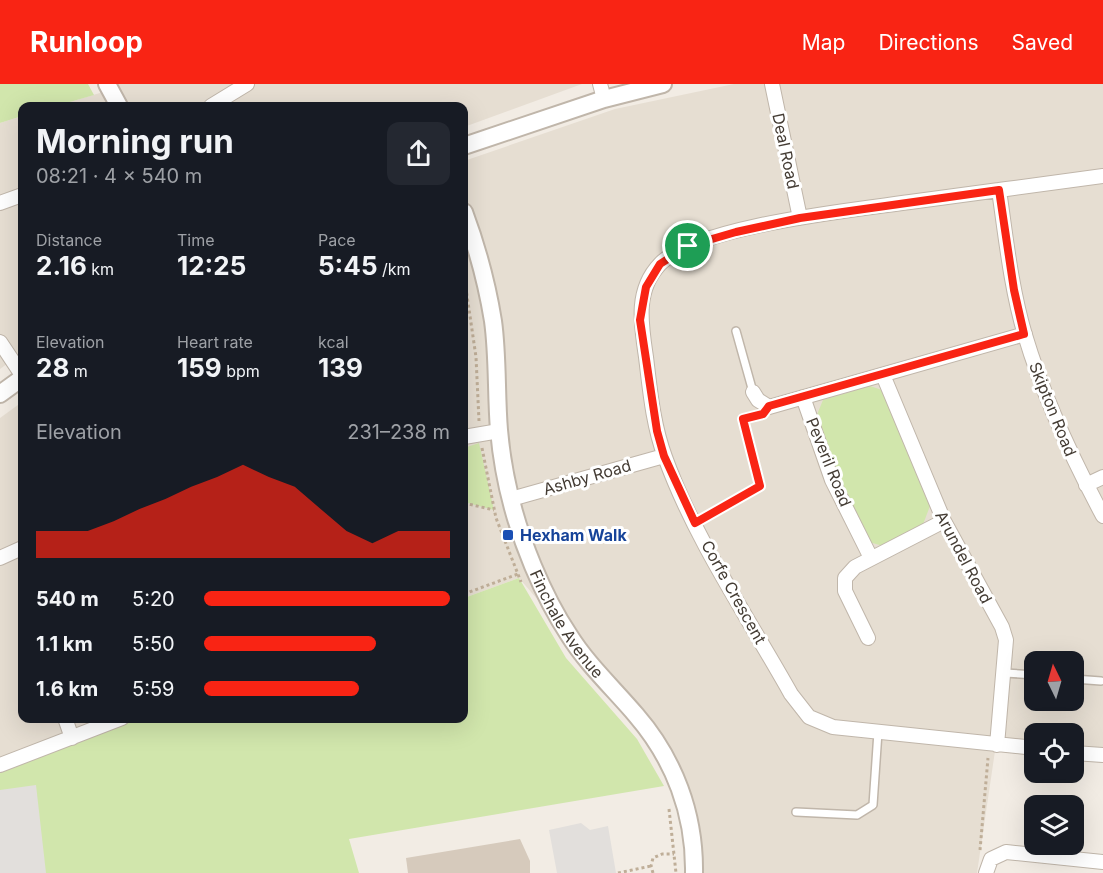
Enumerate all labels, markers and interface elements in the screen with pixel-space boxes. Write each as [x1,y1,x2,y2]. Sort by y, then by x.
text: Runloop [30,25,143,59]
text: Map [802,30,845,55]
text: Directions [878,30,979,55]
text: Saved [1012,30,1073,55]
street label: Deal Road [768,111,804,191]
text: Morning run [36,121,234,161]
button: share [387,122,450,185]
text: 08:21 · 4 × 540 m [36,164,202,188]
pin [662,220,713,271]
icon: arrive [671,229,704,262]
text: Distance [36,230,102,250]
text: Time [177,230,215,250]
text: Pace [318,230,356,250]
text: 2.16 [36,250,87,281]
text: 12:25 [177,250,246,281]
text: 5:45 [318,250,378,281]
text: km [87,259,114,279]
text: /km [378,259,411,279]
text: Elevation [36,332,105,352]
text: Heart rate [177,332,253,352]
text: kcal [318,332,349,352]
text: 28 [36,352,69,383]
text: 159 [177,352,222,383]
text: 139 [318,352,363,383]
street label: Skipton Road [1025,359,1081,459]
text: m [69,361,88,381]
text: bpm [222,361,260,381]
street label: Peveril Road [802,415,856,509]
text: Elevation [36,420,122,444]
text: 231–238 m [347,420,450,444]
street label: Ashby Road [541,455,633,499]
street label: Arundel Road [931,507,997,607]
place label: Hexham Walk [520,525,627,545]
marker: Hexham Walk [501,528,515,542]
street label: Corfe Crescent [697,537,771,647]
street label: Finchale Avenue [526,567,608,682]
text: 540 m [36,587,99,611]
text: 5:20 [132,587,175,611]
text: 1.1 km [36,632,93,656]
text: 5:50 [132,632,175,656]
north arrow [1024,651,1084,711]
map controls [1024,651,1084,855]
text: 1.6 km [36,677,98,701]
text: 5:59 [132,677,174,701]
button: locate [1024,723,1084,783]
button: layers [1024,795,1084,855]

